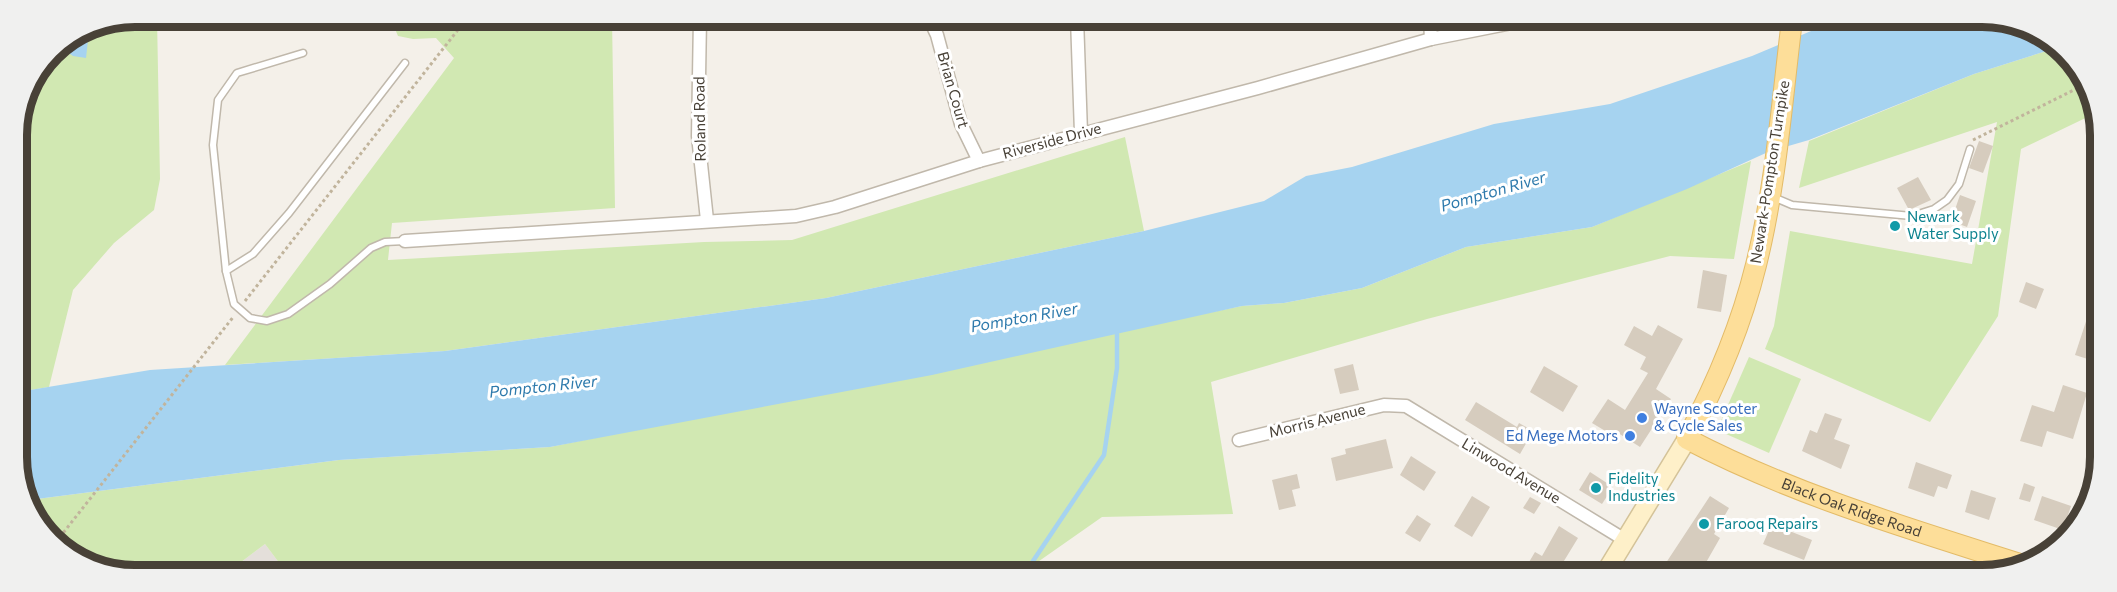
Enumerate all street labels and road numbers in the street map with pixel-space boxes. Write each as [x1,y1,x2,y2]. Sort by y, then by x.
street label: Brian Court [934,49,973,130]
street label: Roland Road [689,76,709,162]
street label: Newark-Pompton Turnpike [1746,79,1792,265]
street label: Riverside Drive [1000,118,1103,162]
street label: Morris Avenue [1267,399,1367,441]
street label: Linwood Avenue [1459,434,1564,507]
street label: Black Oak Ridge Road [1779,474,1924,540]

